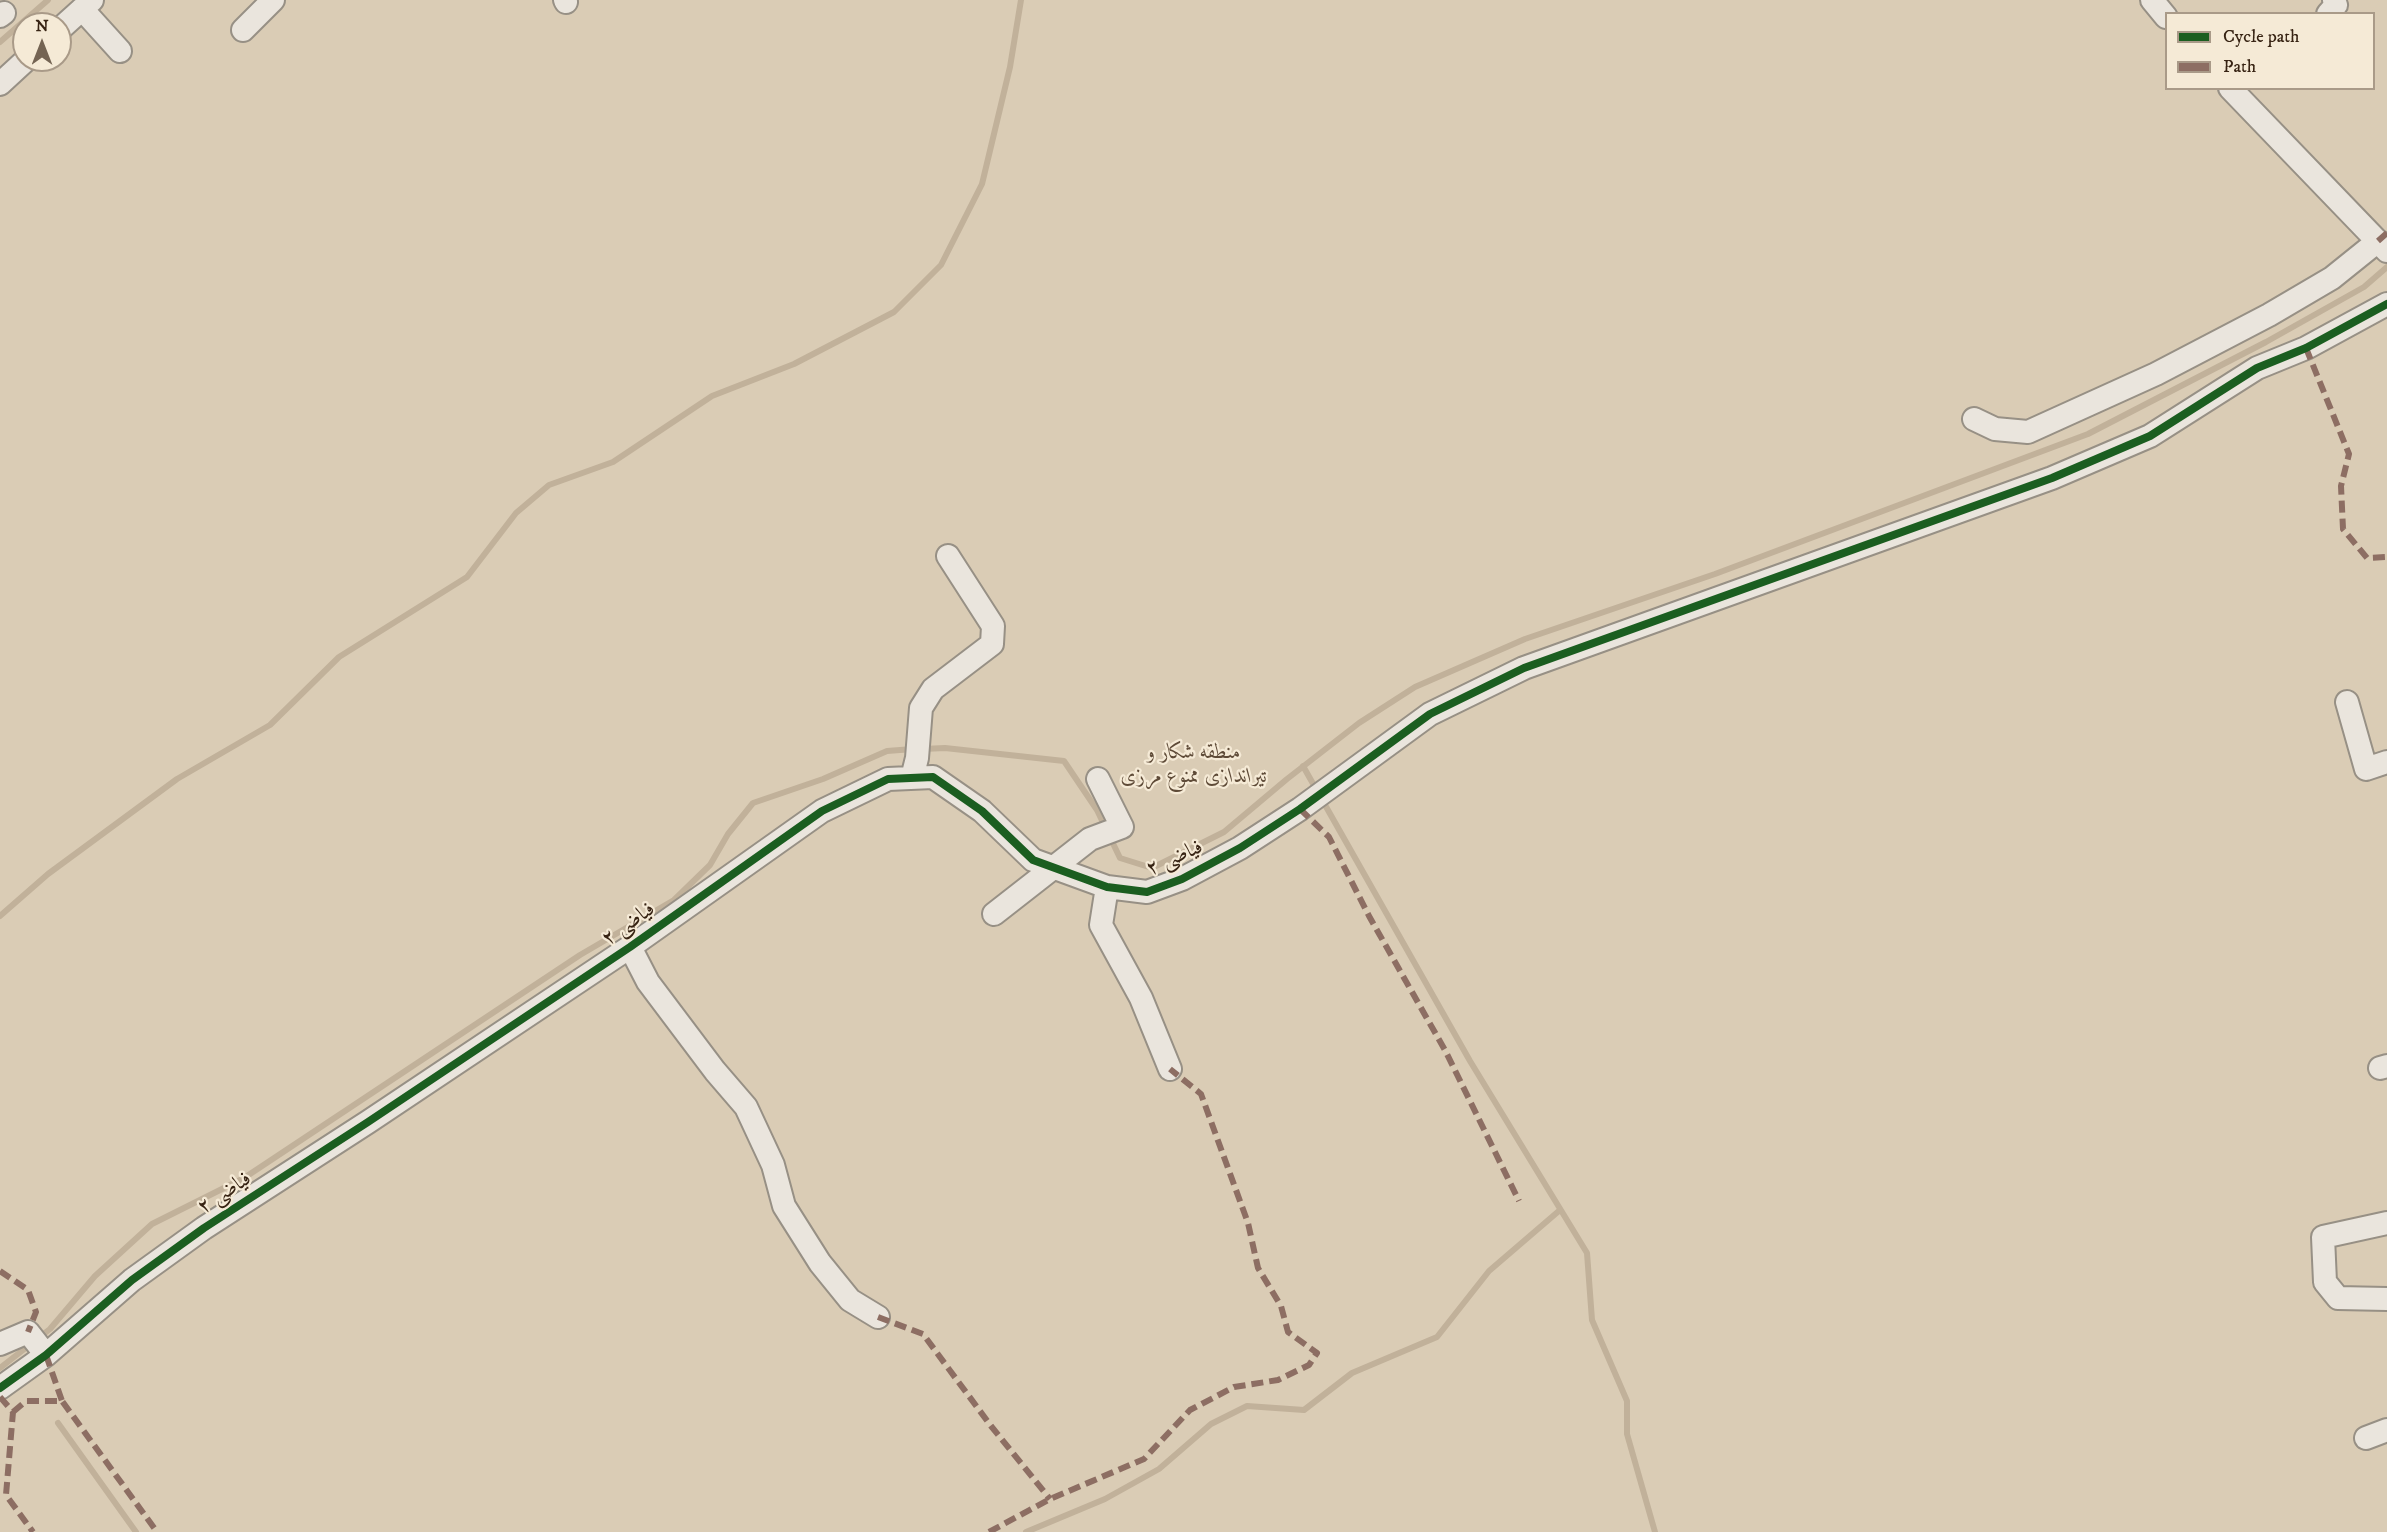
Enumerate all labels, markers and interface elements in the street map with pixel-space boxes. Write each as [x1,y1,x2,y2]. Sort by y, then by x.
north arrow [12,12,72,72]
legend [2165,12,2375,90]
text: N [35,16,49,36]
text: Cycle path [2223,26,2300,48]
text: Path [2223,56,2256,78]
park label: منطقه شکار و تیراندازی ممنوع مرزی [1121,741,1267,791]
street label: فیاضی ۲ [1143,835,1207,883]
street label: فیاضی ۲ [597,898,661,952]
street label: فیاضی ۲ [193,1167,257,1221]

